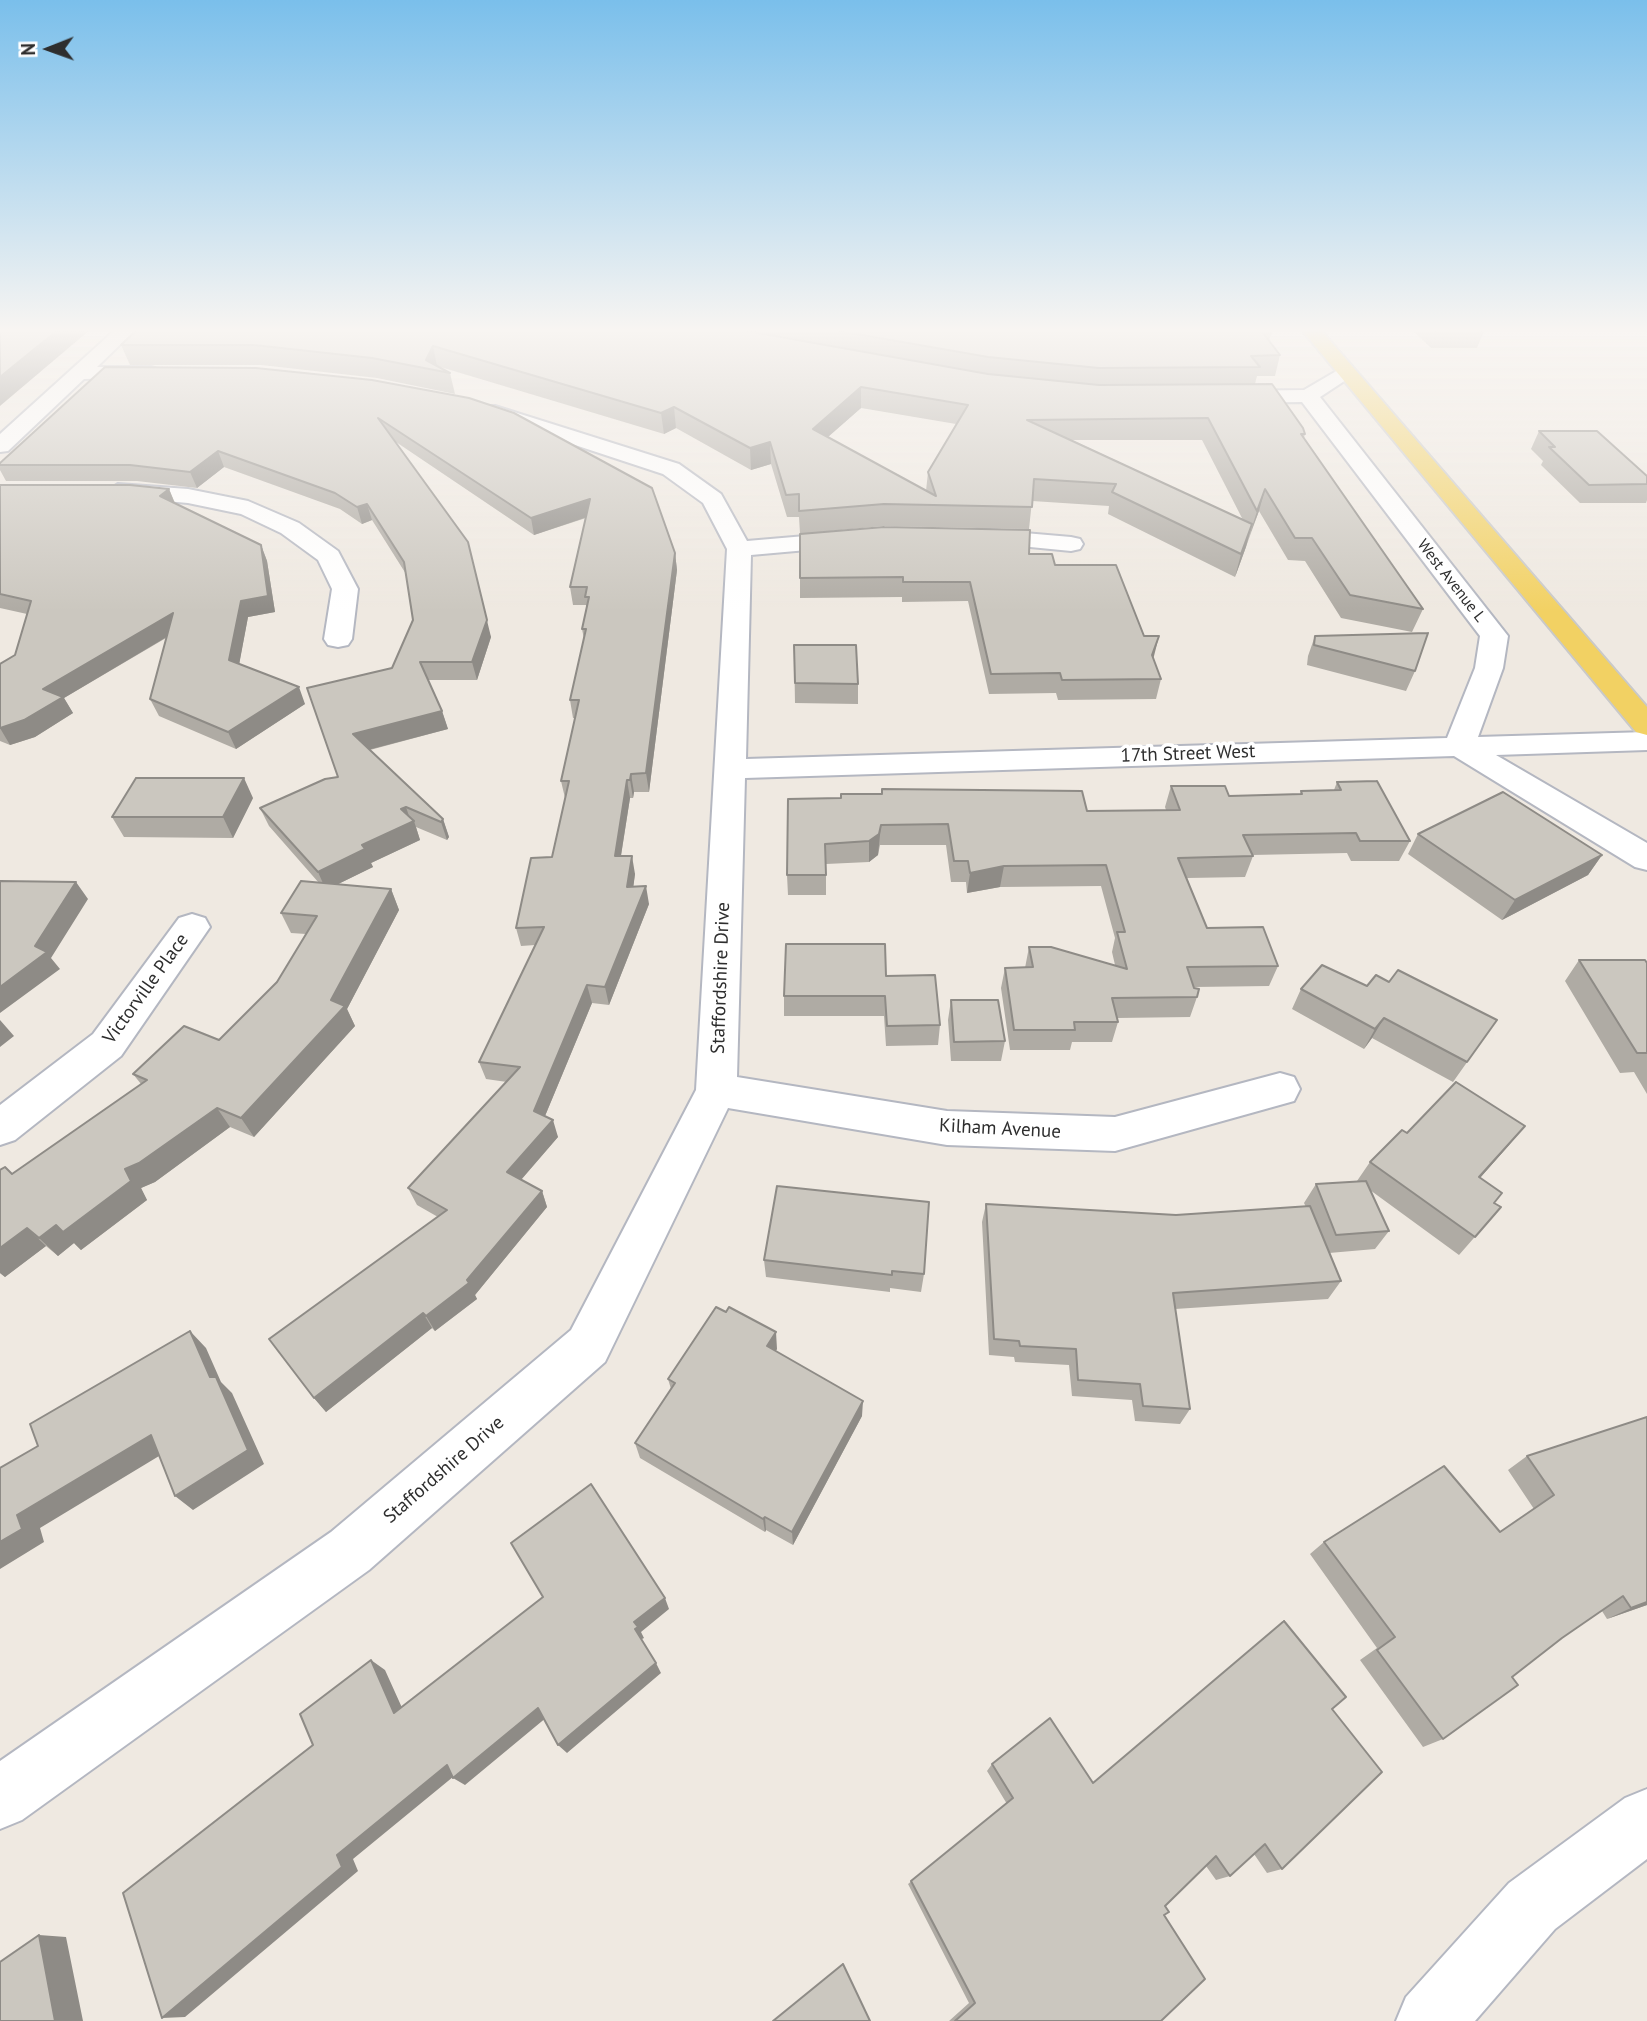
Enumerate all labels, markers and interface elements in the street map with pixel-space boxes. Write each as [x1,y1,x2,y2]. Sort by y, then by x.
north arrow [14,14,84,84]
text: N [16,43,40,56]
street label: West Avenue L [1413,536,1489,626]
street label: 17th Street West [1120,740,1256,768]
street label: Staffordshire Drive [707,902,735,1054]
street label: Victorville Place [98,929,194,1049]
street label: Kilham Avenue [939,1114,1061,1144]
street label: Staffordshire Drive [379,1412,509,1528]

